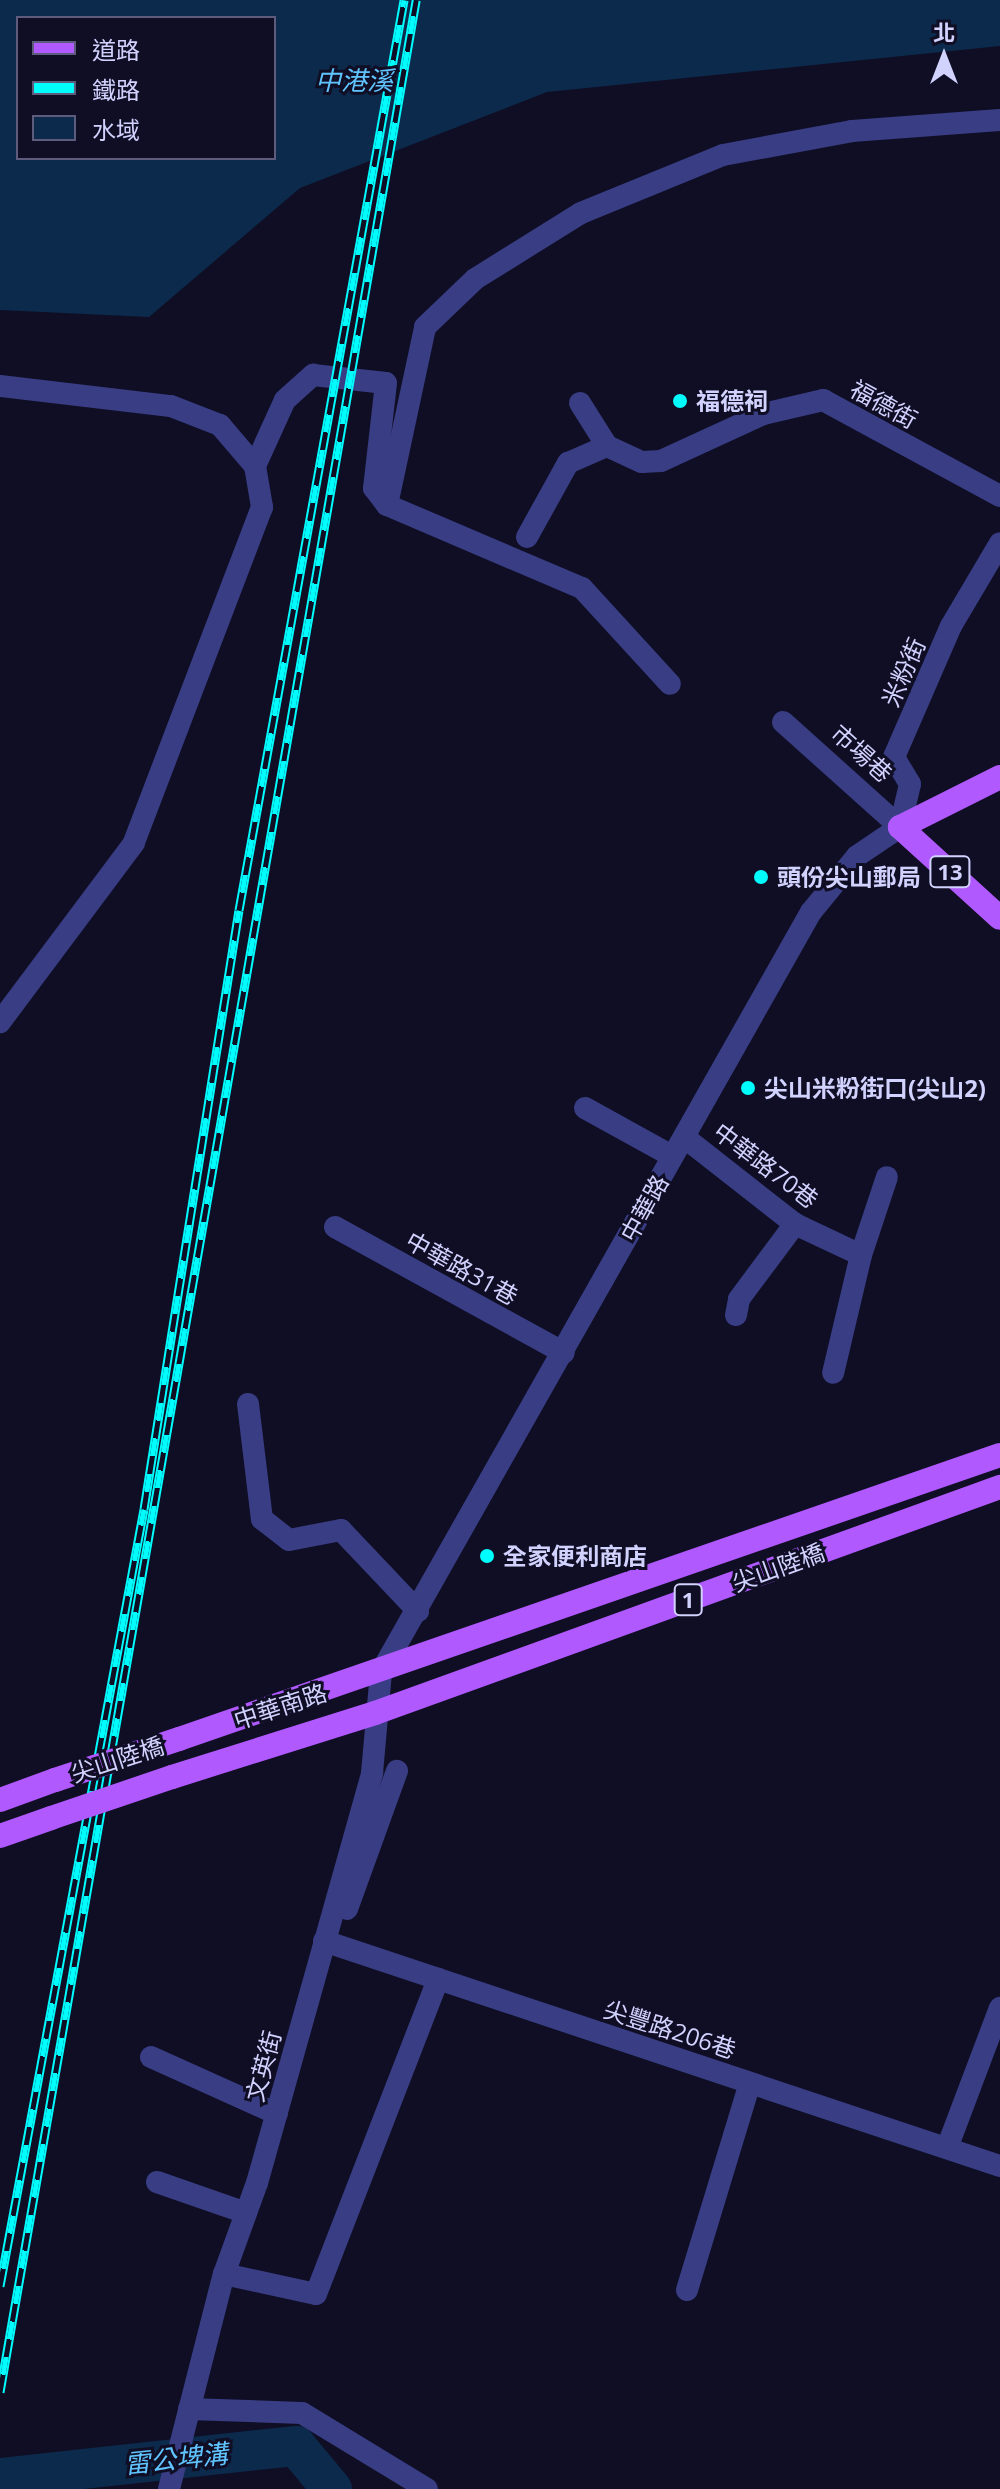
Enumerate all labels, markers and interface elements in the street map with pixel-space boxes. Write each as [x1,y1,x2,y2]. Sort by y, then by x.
legend [16,16,276,160]
north arrow [904,16,984,96]
text: 北 [933,17,955,47]
text: 道路 [92,33,140,66]
water label: 中港溪 [315,65,393,97]
text: 鐵路 [92,73,140,106]
text: 水域 [92,113,140,146]
street label: 福德街 [846,374,922,434]
place label: 福德祠 [696,387,768,415]
marker: 福德祠 [671,392,689,410]
street label: 米粉街 [875,633,931,711]
street label: 市場巷 [826,718,898,788]
road number: 13 [928,854,972,890]
place label: 頭份尖山郵局 [777,863,921,891]
marker: 頭份尖山郵局 [752,868,770,886]
place label: 尖山米粉街口(尖山2) [764,1074,986,1102]
marker: 尖山米粉街口(尖山2) [739,1079,757,1097]
street label: 中華路70巷 [708,1116,824,1214]
street label: 中華路 [614,1170,674,1246]
street label: 中華路31巷 [401,1225,523,1311]
street label: 尖山陸橋 [728,1537,828,1597]
place label: 全家便利商店 [503,1542,647,1570]
marker: 全家便利商店 [478,1547,496,1565]
road number: 1 [672,1582,704,1618]
street label: 中華南路 [230,1677,330,1735]
street label: 尖山陸橋 [67,1730,167,1788]
street label: 尖豐路206巷 [600,1994,740,2064]
street label: 文英街 [240,2027,286,2105]
water label: 雷公埤溝 [123,2438,229,2480]

